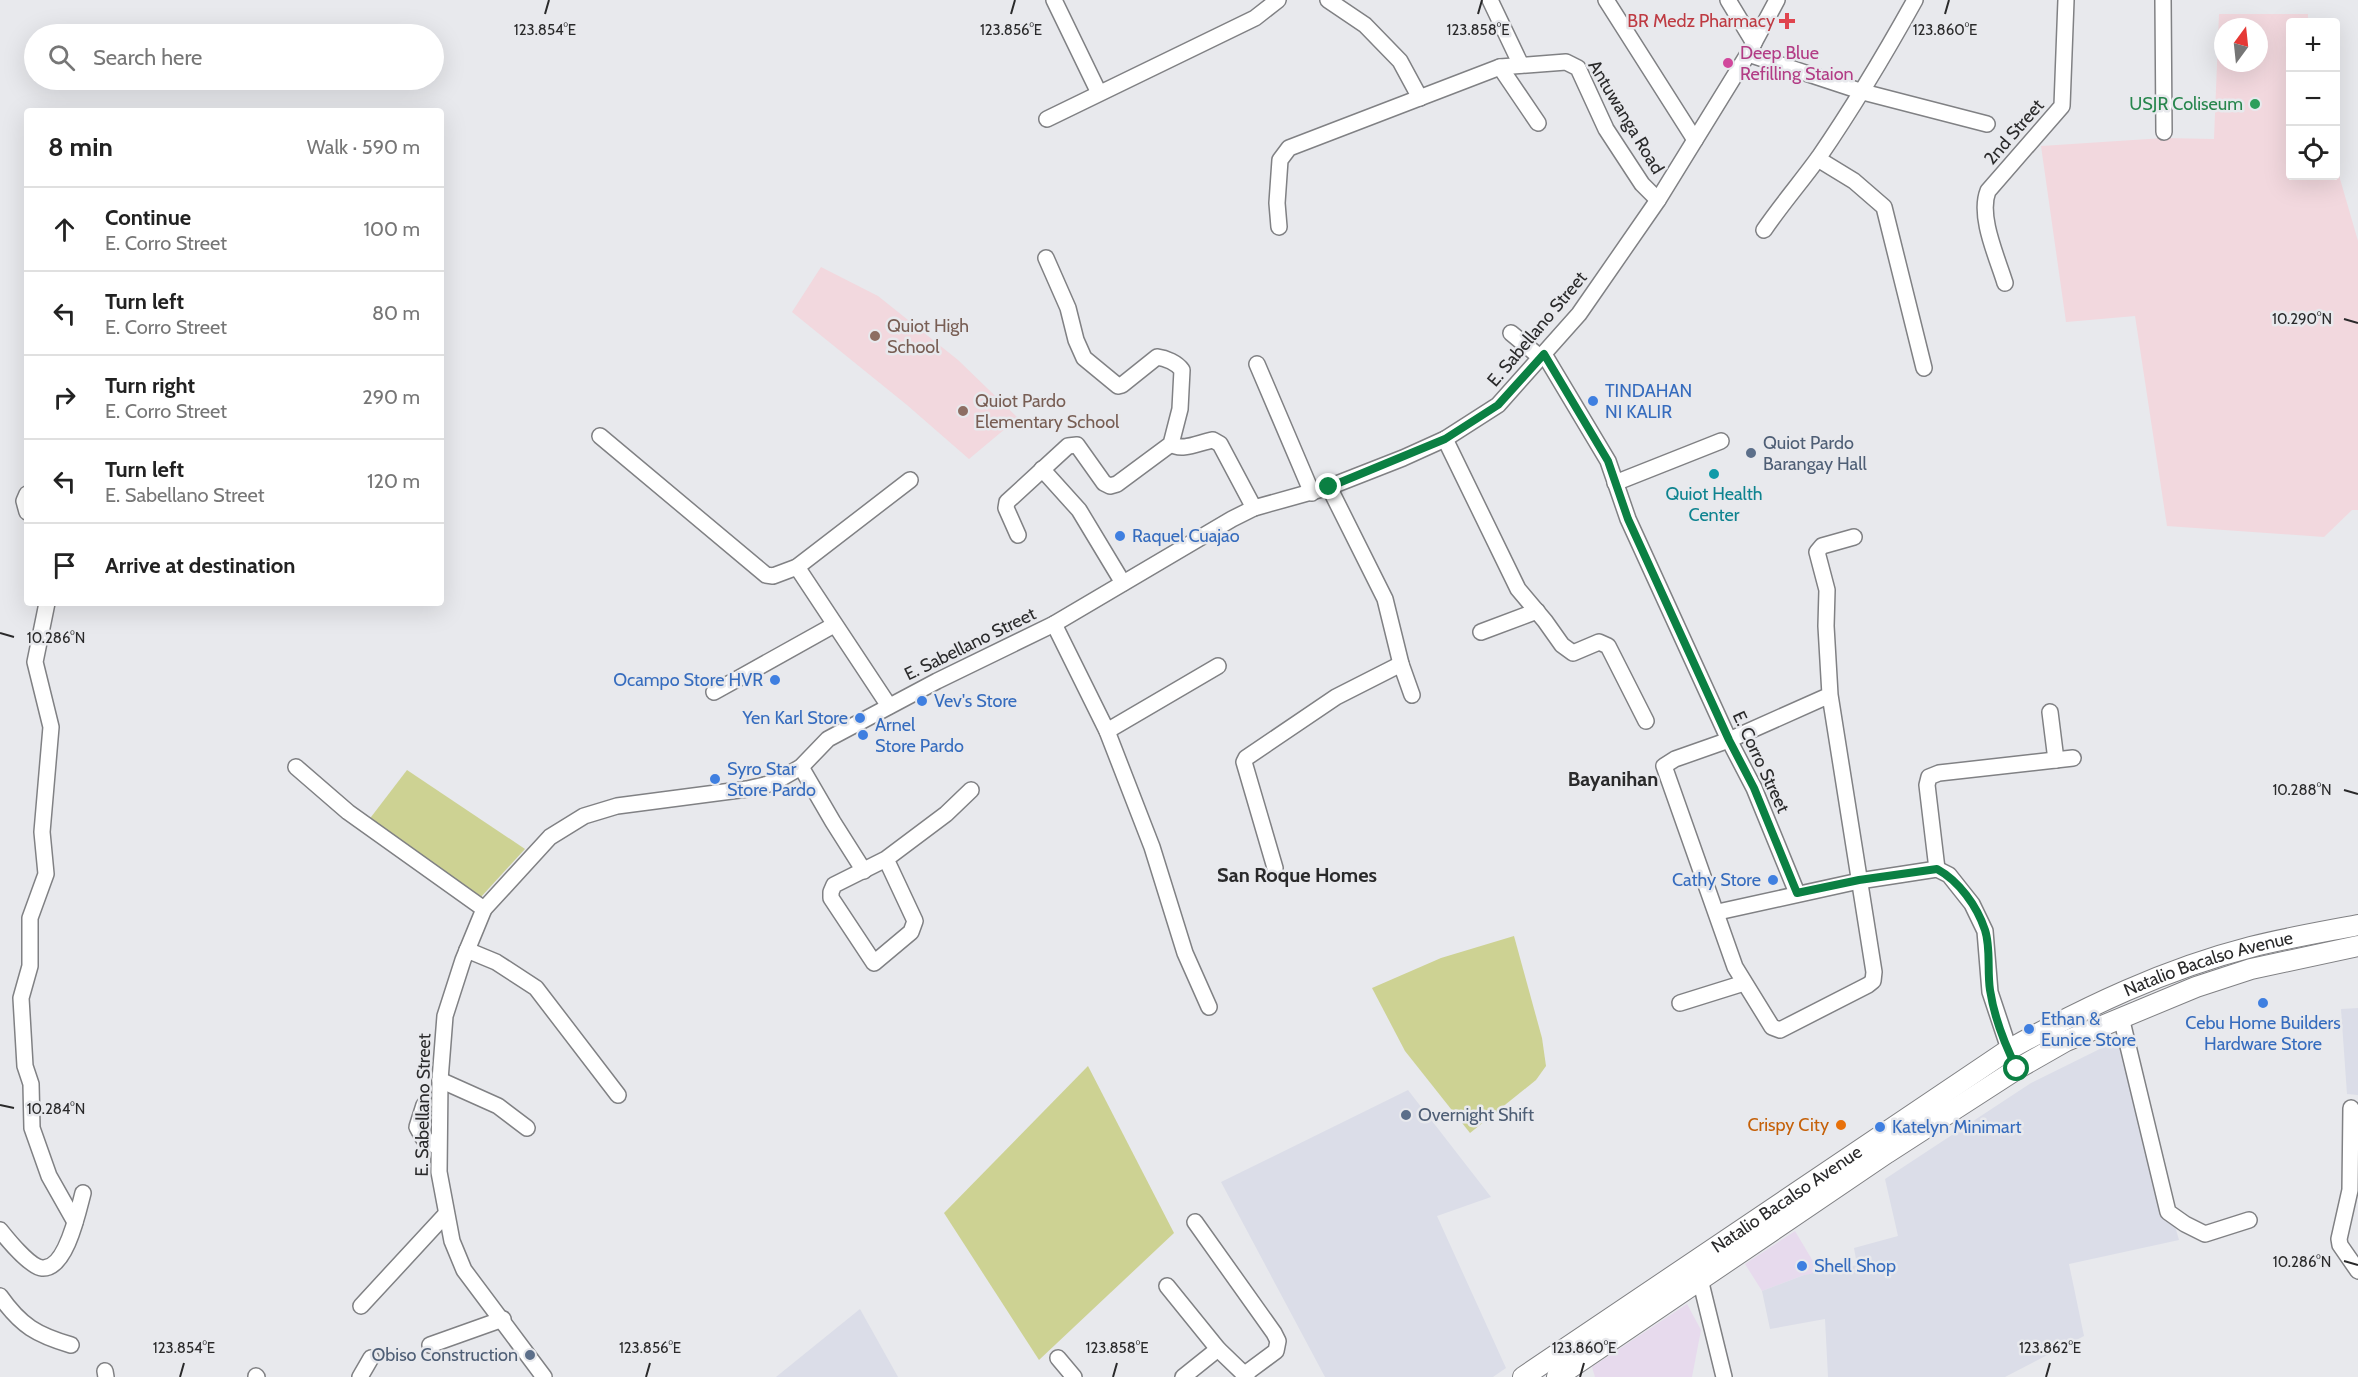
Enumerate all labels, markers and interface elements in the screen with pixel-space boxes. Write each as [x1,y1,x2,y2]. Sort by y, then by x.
place label: BR Medz Pharmacy [1627,10,1775,32]
marker: BR Medz Pharmacy [1780,14,1794,28]
north arrow [2214,18,2268,72]
map controls [2286,18,2340,180]
button: + [2286,18,2340,72]
text: 123.854°E [514,21,576,39]
text: 123.856°E [980,21,1042,39]
text: 123.858°E [1447,21,1509,39]
text: 123.860°E [1913,21,1977,39]
search box [24,24,444,90]
icon: search [45,41,78,74]
place label: Deep Blue Refilling Staion [1740,42,1854,85]
text: Search here [93,44,202,71]
street label: Antuwanga Road [1583,56,1669,178]
marker: Deep Blue Refilling Staion [1721,56,1735,70]
button: − [2286,72,2340,126]
place label: USJR Coliseum [2129,93,2243,115]
street label: 2nd Street [1980,95,2048,169]
marker: USJR Coliseum [2248,97,2262,111]
button: locate [2286,126,2340,180]
text: 8 min [48,131,113,163]
text: Walk · 590 m [307,135,420,159]
text: Continue [105,204,191,231]
icon: ahead [48,213,81,246]
text: 100 m [364,217,420,241]
text: E. Corro Street [105,231,227,255]
street label: E. Sabellano Street [1482,267,1592,391]
text: Turn left [105,288,184,315]
icon: left [48,297,81,330]
text: 80 m [372,301,420,325]
text: 10.290°N [2272,310,2332,328]
text: E. Corro Street [105,315,227,339]
place label: Quiot High School [887,315,969,358]
marker: Quiot High School [868,329,882,343]
text: Turn right [105,372,195,399]
place label: TINDAHAN NI KALIR [1605,380,1692,423]
icon: right [48,381,81,414]
text: 290 m [362,385,420,409]
place label: Quiot Pardo Elementary School [975,390,1120,433]
marker: TINDAHAN NI KALIR [1586,394,1600,408]
text: E. Corro Street [105,399,227,423]
marker: Quiot Pardo Elementary School [956,404,970,418]
place label: Quiot Pardo Barangay Hall [1763,432,1867,475]
marker: Quiot Pardo Barangay Hall [1744,446,1758,460]
text: Turn left [105,456,184,483]
icon: left [48,465,81,498]
marker: Quiot Health Center [1707,467,1721,481]
text: 120 m [367,469,420,493]
route end [1315,473,1341,499]
text: E. Sabellano Street [105,483,264,507]
place label: Quiot Health Center [1665,483,1763,526]
place label: Raquel Cuajao [1132,525,1240,547]
marker: Raquel Cuajao [1113,529,1127,543]
icon: arrive [48,549,81,582]
text: Arrive at destination [105,552,295,579]
street label: E. Sabellano Street [901,603,1039,685]
text: 10.286°N [27,629,85,647]
place label: Ocampo Store HVR [613,669,763,691]
marker: Ocampo Store HVR [768,673,782,687]
place label: Vev's Store [934,690,1017,712]
marker: Vev's Store [915,694,929,708]
place label: Yen Karl Store [741,707,848,729]
street label: E. Corro Street [1728,708,1794,816]
marker: Yen Karl Store [853,711,867,725]
place label: Arnel Store Pardo [875,714,964,757]
marker: Arnel Store Pardo [856,728,870,742]
place label: Syro Star Store Pardo [727,758,816,801]
district label: Bayanihan [1568,767,1658,791]
marker: Syro Star Store Pardo [708,772,722,786]
text: 10.288°N [2272,781,2332,799]
district label: San Roque Homes [1217,863,1377,887]
place label: Cathy Store [1672,869,1761,891]
marker: Cathy Store [1766,873,1780,887]
street label: Natalio Bacalso Avenue [2120,927,2295,1001]
marker: Cebu Home Builders Hardware Store [2256,996,2270,1010]
place label: Ethan & Eunice Store [2041,1008,2136,1051]
place label: Cebu Home Builders Hardware Store [2185,1012,2341,1055]
marker: Ethan & Eunice Store [2022,1022,2036,1036]
street label: E. Sabellano Street [411,1033,435,1177]
route start [2003,1055,2029,1081]
text: 10.284°N [27,1100,85,1118]
place label: Overnight Shift [1418,1104,1534,1126]
marker: Overnight Shift [1399,1108,1413,1122]
place label: Crispy City [1747,1114,1829,1136]
place label: Katelyn Minimart [1892,1116,2022,1138]
marker: Crispy City [1834,1118,1848,1132]
marker: Katelyn Minimart [1873,1120,1887,1134]
street label: Natalio Bacalso Avenue [1707,1141,1866,1258]
text: 10.286°N [2273,1253,2331,1271]
place label: Shell Shop [1814,1255,1896,1277]
marker: Shell Shop [1795,1259,1809,1273]
text: 123.854°E [153,1339,215,1357]
text: 123.856°E [619,1339,681,1357]
text: 123.858°E [1086,1339,1148,1357]
text: 123.860°E [1552,1339,1616,1357]
text: 123.862°E [2019,1339,2081,1357]
place label: Obiso Construction [372,1344,518,1366]
marker: Obiso Construction [523,1348,537,1362]

